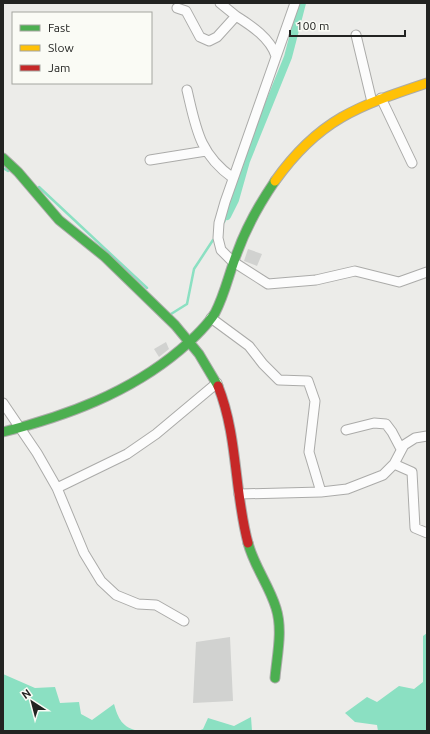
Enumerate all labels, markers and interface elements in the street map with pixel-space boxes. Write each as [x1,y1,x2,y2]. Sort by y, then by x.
legend [12,12,152,84]
scale bar [290,12,405,38]
text: 100 m [296,19,329,32]
text: Fast [48,21,70,34]
text: Slow [48,41,74,54]
text: Jam [48,61,70,74]
north arrow [12,682,52,722]
text: N [19,687,33,701]

